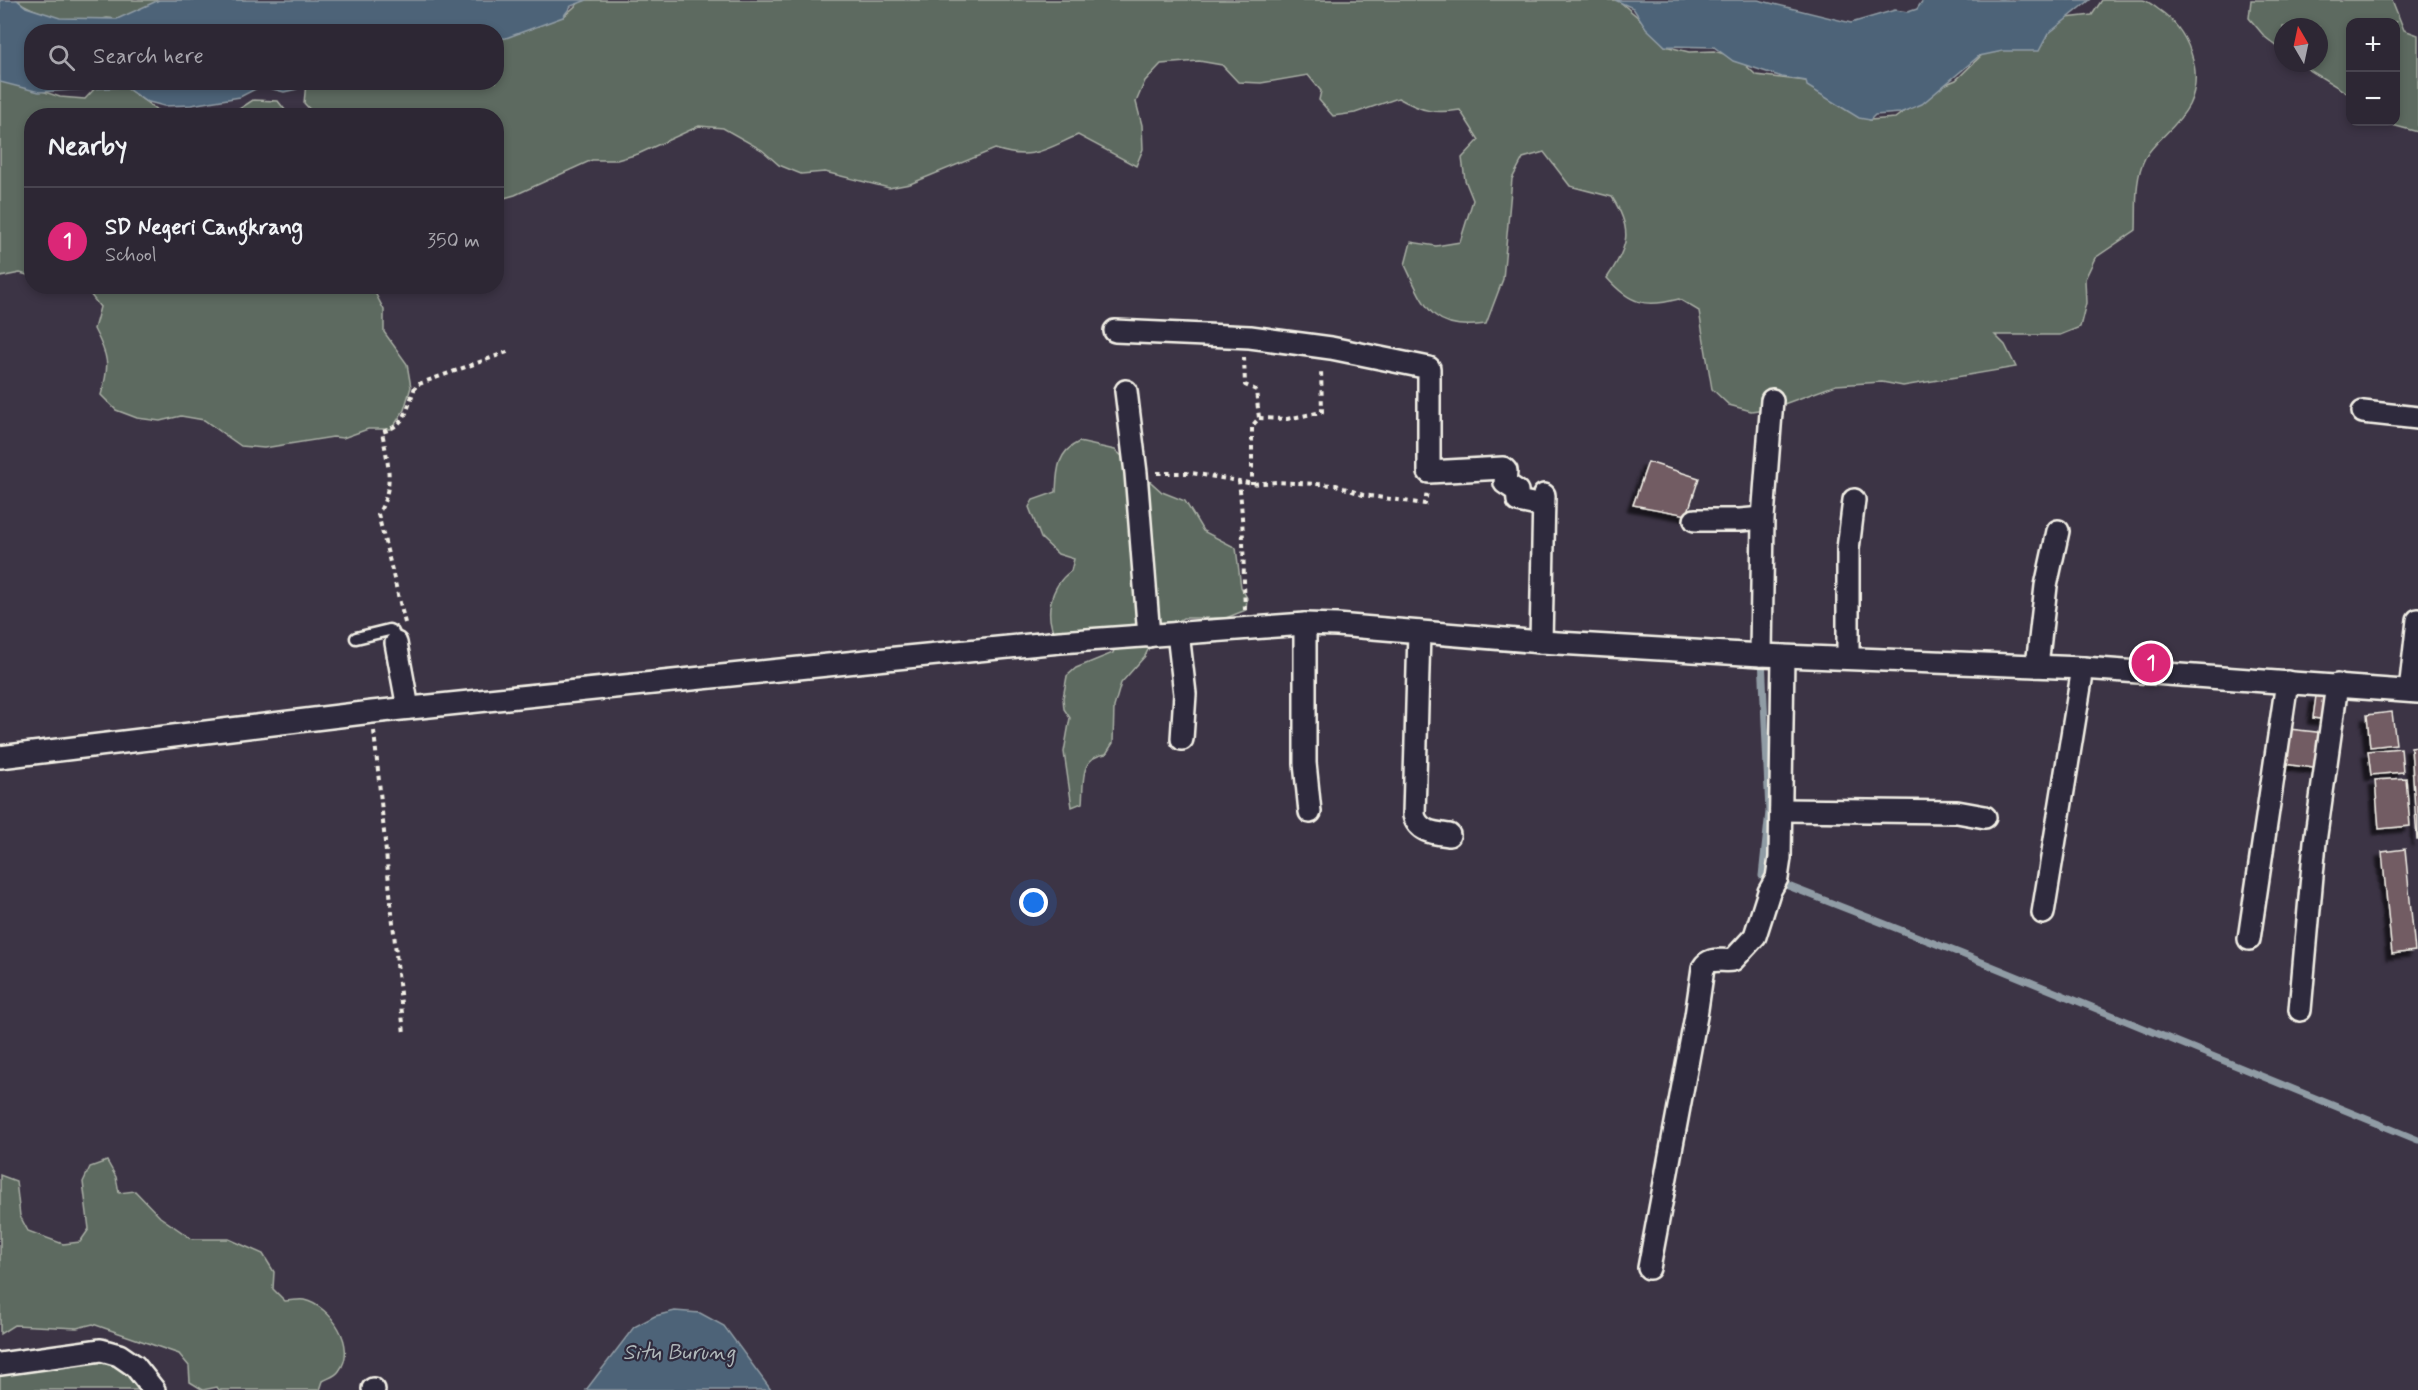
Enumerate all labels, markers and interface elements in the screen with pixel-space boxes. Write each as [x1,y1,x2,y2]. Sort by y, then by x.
north arrow [2274,18,2328,72]
map controls [2346,18,2400,126]
button: + [2346,18,2400,72]
search box [24,24,504,90]
icon: search [45,41,78,74]
text: Search here [93,43,204,71]
button: − [2346,72,2400,126]
text: Nearby [48,130,127,164]
text: SD Negeri Cangkrang [105,214,303,242]
text: 1 [63,228,72,255]
text: 350 m [427,228,480,255]
text: School [105,242,157,269]
pin: 1 [2132,640,2170,686]
your location [1019,888,1048,917]
water label: Situ Burung [623,1339,736,1368]

